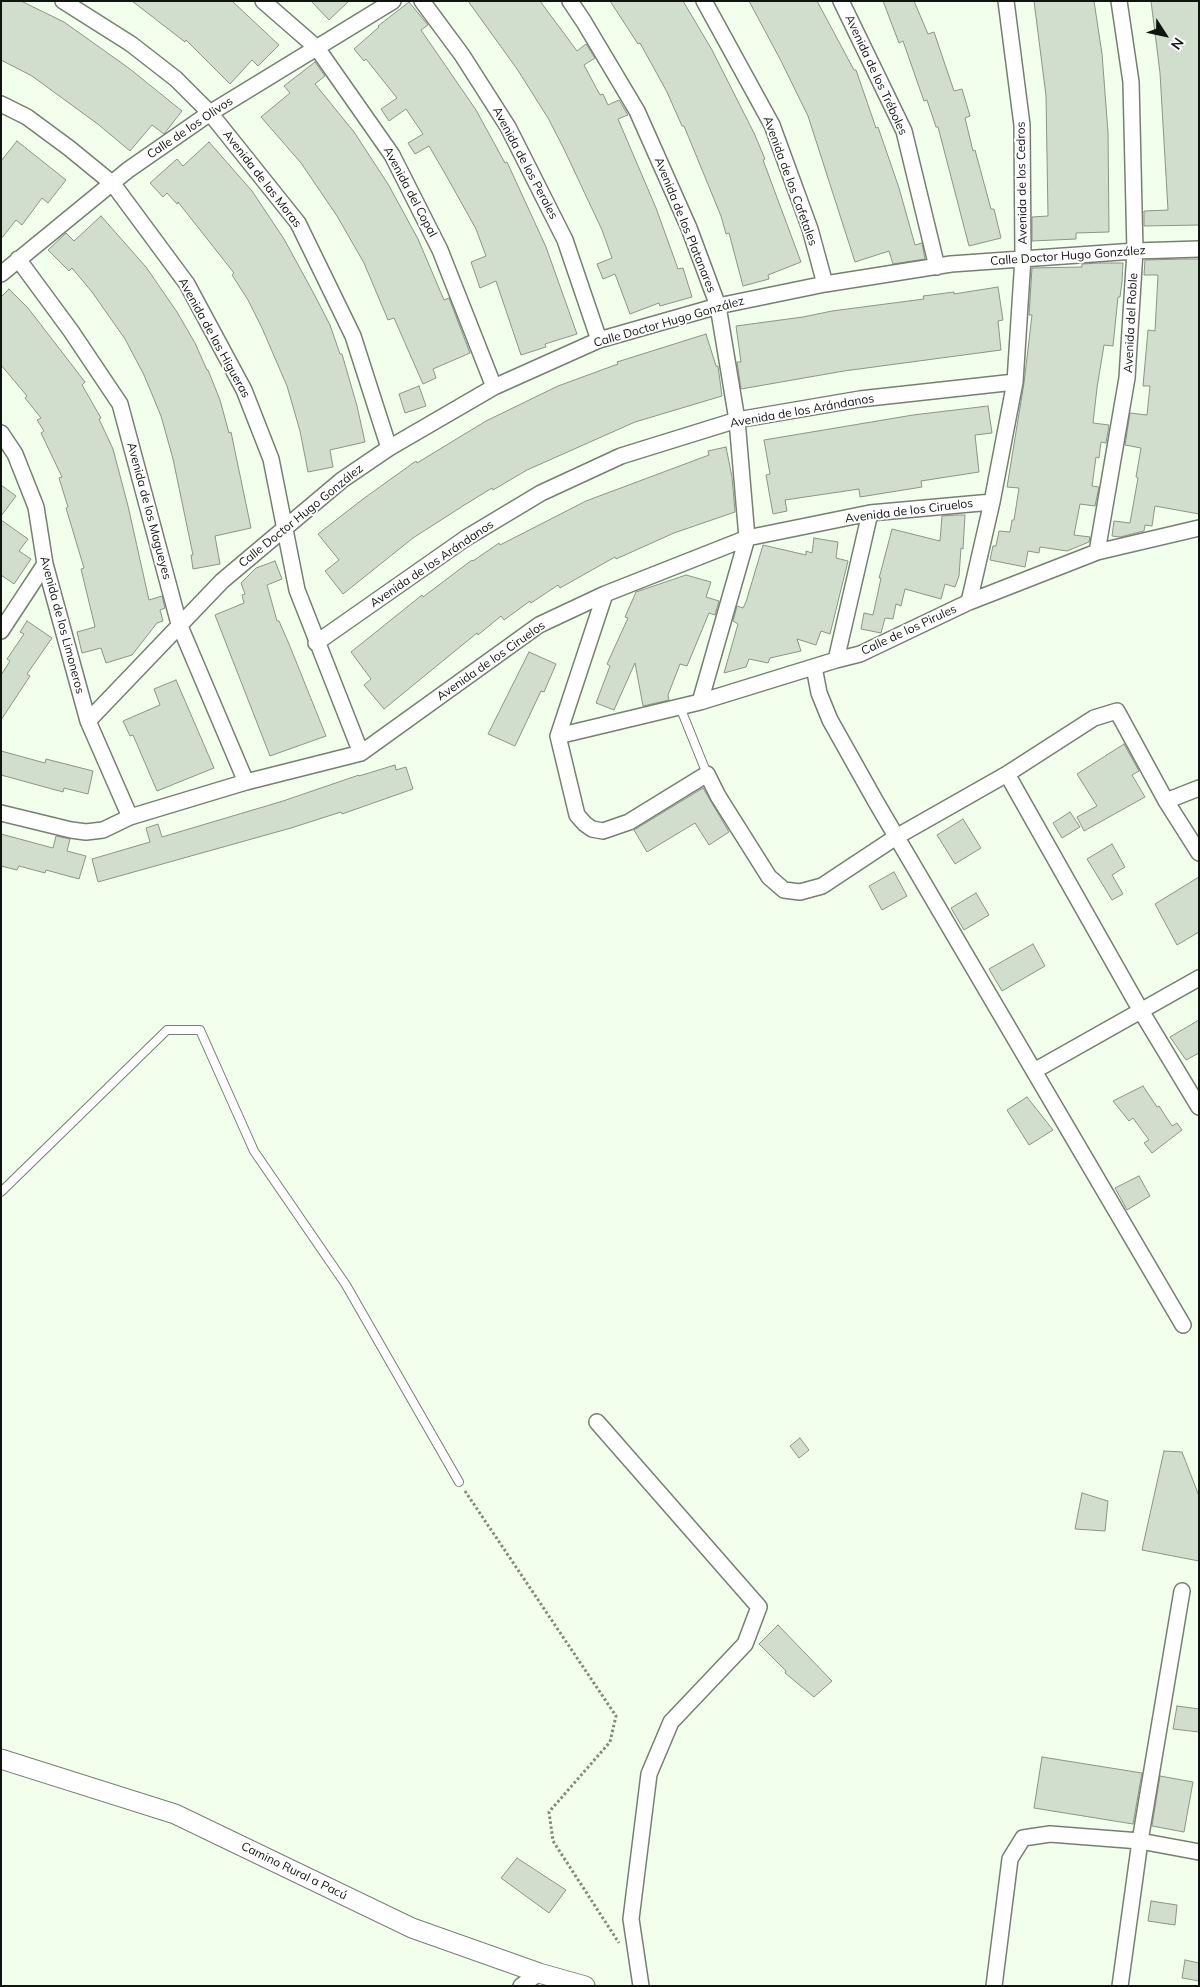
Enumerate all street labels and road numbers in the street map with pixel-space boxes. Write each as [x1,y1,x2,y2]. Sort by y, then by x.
street label: Avenida de los Tréboles [842,13,910,137]
street label: Calle de los Olivos [144,94,236,162]
street label: Avenida de los Perales [489,104,561,222]
street label: Avenida de los Cafetales [760,114,820,248]
street label: Avenida de los Cedros [1014,121,1030,245]
street label: Avenida de las Moras [220,128,304,230]
street label: Avenida del Copal [380,144,440,240]
street label: Avenida de los Platanares [651,155,719,295]
street label: Calle Doctor Hugo González [990,243,1146,269]
street label: Avenida del Roble [1121,273,1141,373]
street label: Avenida de las Higueras [175,276,253,400]
street label: Calle Doctor Hugo González [592,294,746,350]
street label: Avenida de los Arándanos [729,391,875,431]
street label: Avenida de los Magueyes [124,441,174,581]
street label: Calle Doctor Hugo González [236,461,366,571]
street label: Avenida de los Ciruelos [844,496,974,526]
street label: Avenida de los Arándanos [367,517,497,611]
street label: Avenida de los Limoneros [37,555,87,695]
street label: Calle de los Pirules [859,602,959,658]
street label: Avenida de los Ciruelos [434,618,548,704]
street label: Camino Rural a Pacú [239,1839,349,1903]

